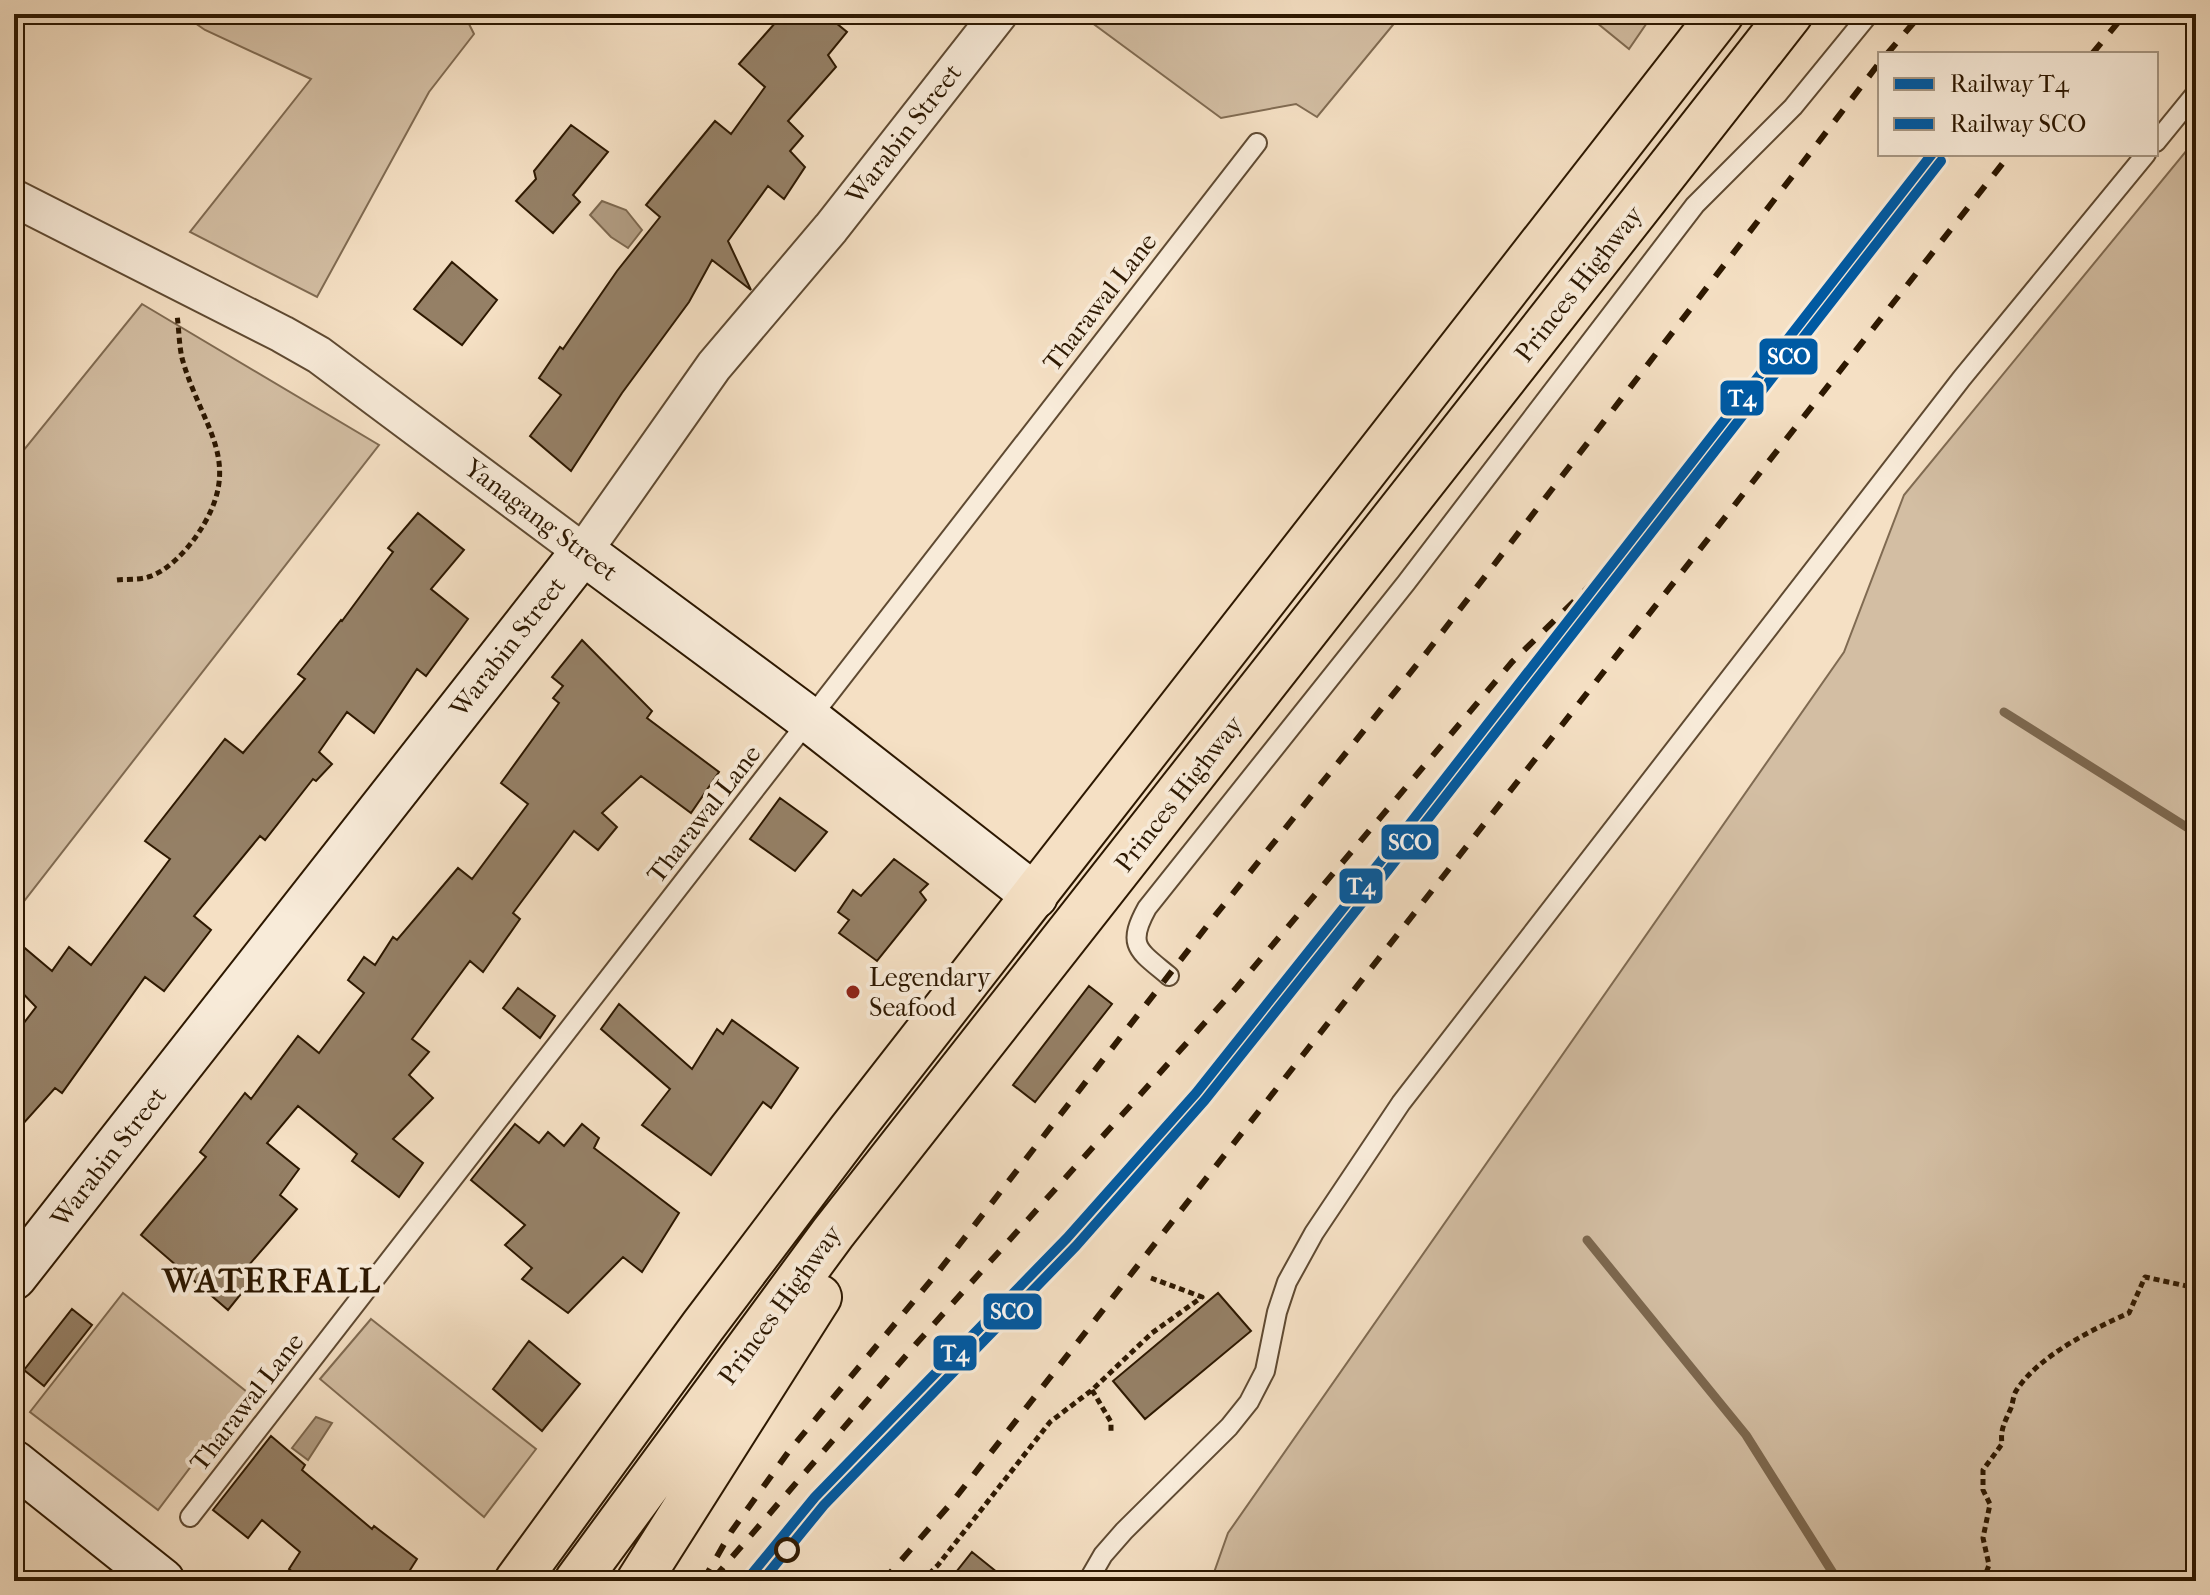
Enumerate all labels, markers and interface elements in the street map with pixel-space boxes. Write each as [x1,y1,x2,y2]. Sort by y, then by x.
legend [1878,52,2158,156]
street label: Warabin Street [839,57,969,211]
text: Railway T4 [1950,70,2070,98]
text: Railway SCO [1950,110,2086,138]
street label: Princes Highway [1508,199,1650,368]
street label: Tharawal Lane [1036,227,1164,377]
line badge: SCO [1758,337,1819,376]
text: SCO [1767,344,1811,370]
line badge: T4 [1719,379,1765,417]
text: T4 [1727,386,1757,412]
street label: Yanagang Street [457,452,624,588]
street label: Warabin Street [443,570,573,724]
street label: Princes Highway [1108,709,1250,878]
street label: Tharawal Lane [640,739,768,889]
line badge: SCO [1380,823,1440,861]
text: SCO [1388,830,1432,856]
line badge: T4 [1338,867,1384,905]
text: T4 [1346,874,1376,900]
place label: Legendary Seafood [869,962,992,1023]
marker: Legendary Seafood [844,983,862,1001]
street label: Warabin Street [44,1080,174,1234]
street label: Princes Highway [712,1218,849,1391]
district label: WATERFALL [160,1261,382,1301]
line badge: SCO [982,1292,1043,1331]
text: SCO [990,1299,1034,1325]
street label: Tharawal Lane [183,1327,311,1477]
line badge: T4 [932,1334,978,1372]
text: T4 [940,1341,970,1367]
unlabelled marker [775,1538,799,1562]

